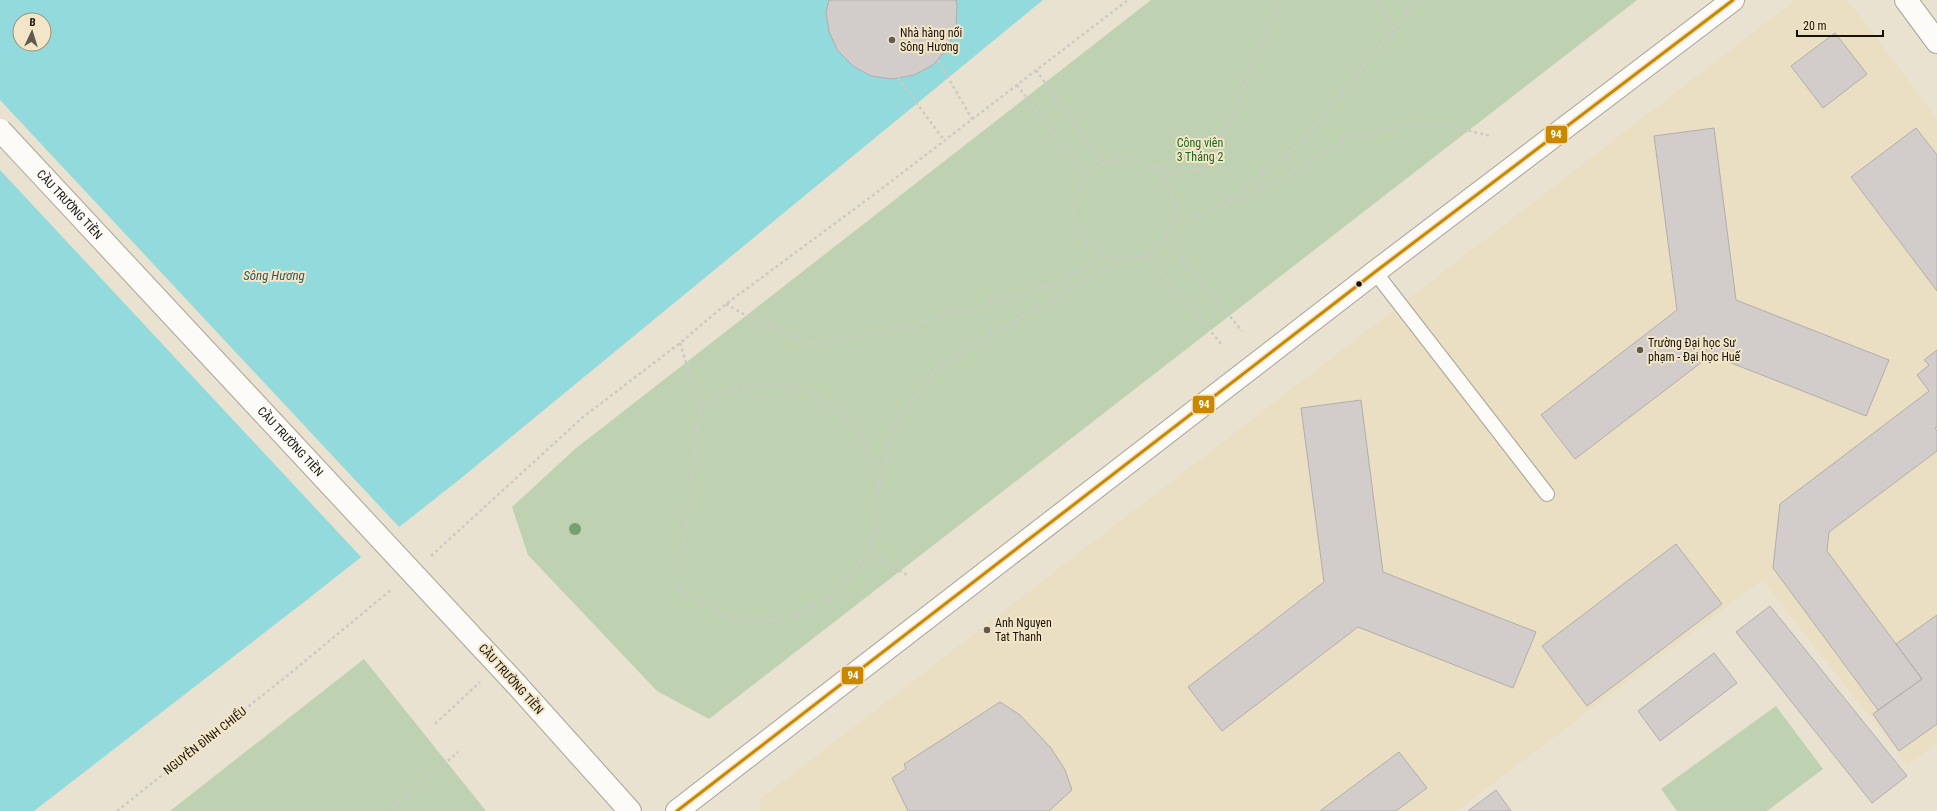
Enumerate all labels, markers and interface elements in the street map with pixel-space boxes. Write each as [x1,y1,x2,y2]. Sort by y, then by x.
north arrow [12,12,52,52]
scale bar [1797,12,1883,38]
text: B [29,16,36,29]
text: 20 m [1803,19,1827,33]
place label: Nhà hàng nổi Sông Hương [900,26,962,54]
marker: Nhà hàng nổi Sông Hương [887,35,897,45]
line badge: 94 [1545,125,1568,144]
text: 94 [1550,128,1562,141]
park label: Công viên 3 Tháng 2 [1177,136,1224,164]
street label: CẦU TRƯỜNG TIỀN [34,167,105,242]
water label: Sông Hương [243,268,305,283]
unlabelled marker [1354,279,1364,289]
place label: Trường Đại học Sư phạm - Đại học Huế [1648,336,1742,364]
marker: Trường Đại học Sư phạm - Đại học Huế [1635,345,1645,355]
line badge: 94 [1192,395,1215,414]
text: 94 [1198,398,1210,411]
street label: CẦU TRƯỜNG TIỀN [255,404,326,479]
place label: Anh Nguyen Tat Thanh [995,616,1052,644]
marker: Anh Nguyen Tat Thanh [982,625,992,635]
street label: CẦU TRƯỜNG TIỀN [476,640,548,717]
line badge: 94 [841,666,864,685]
text: 94 [847,669,859,682]
street label: NGUYỄN ĐÌNH CHIỂU [160,703,249,778]

